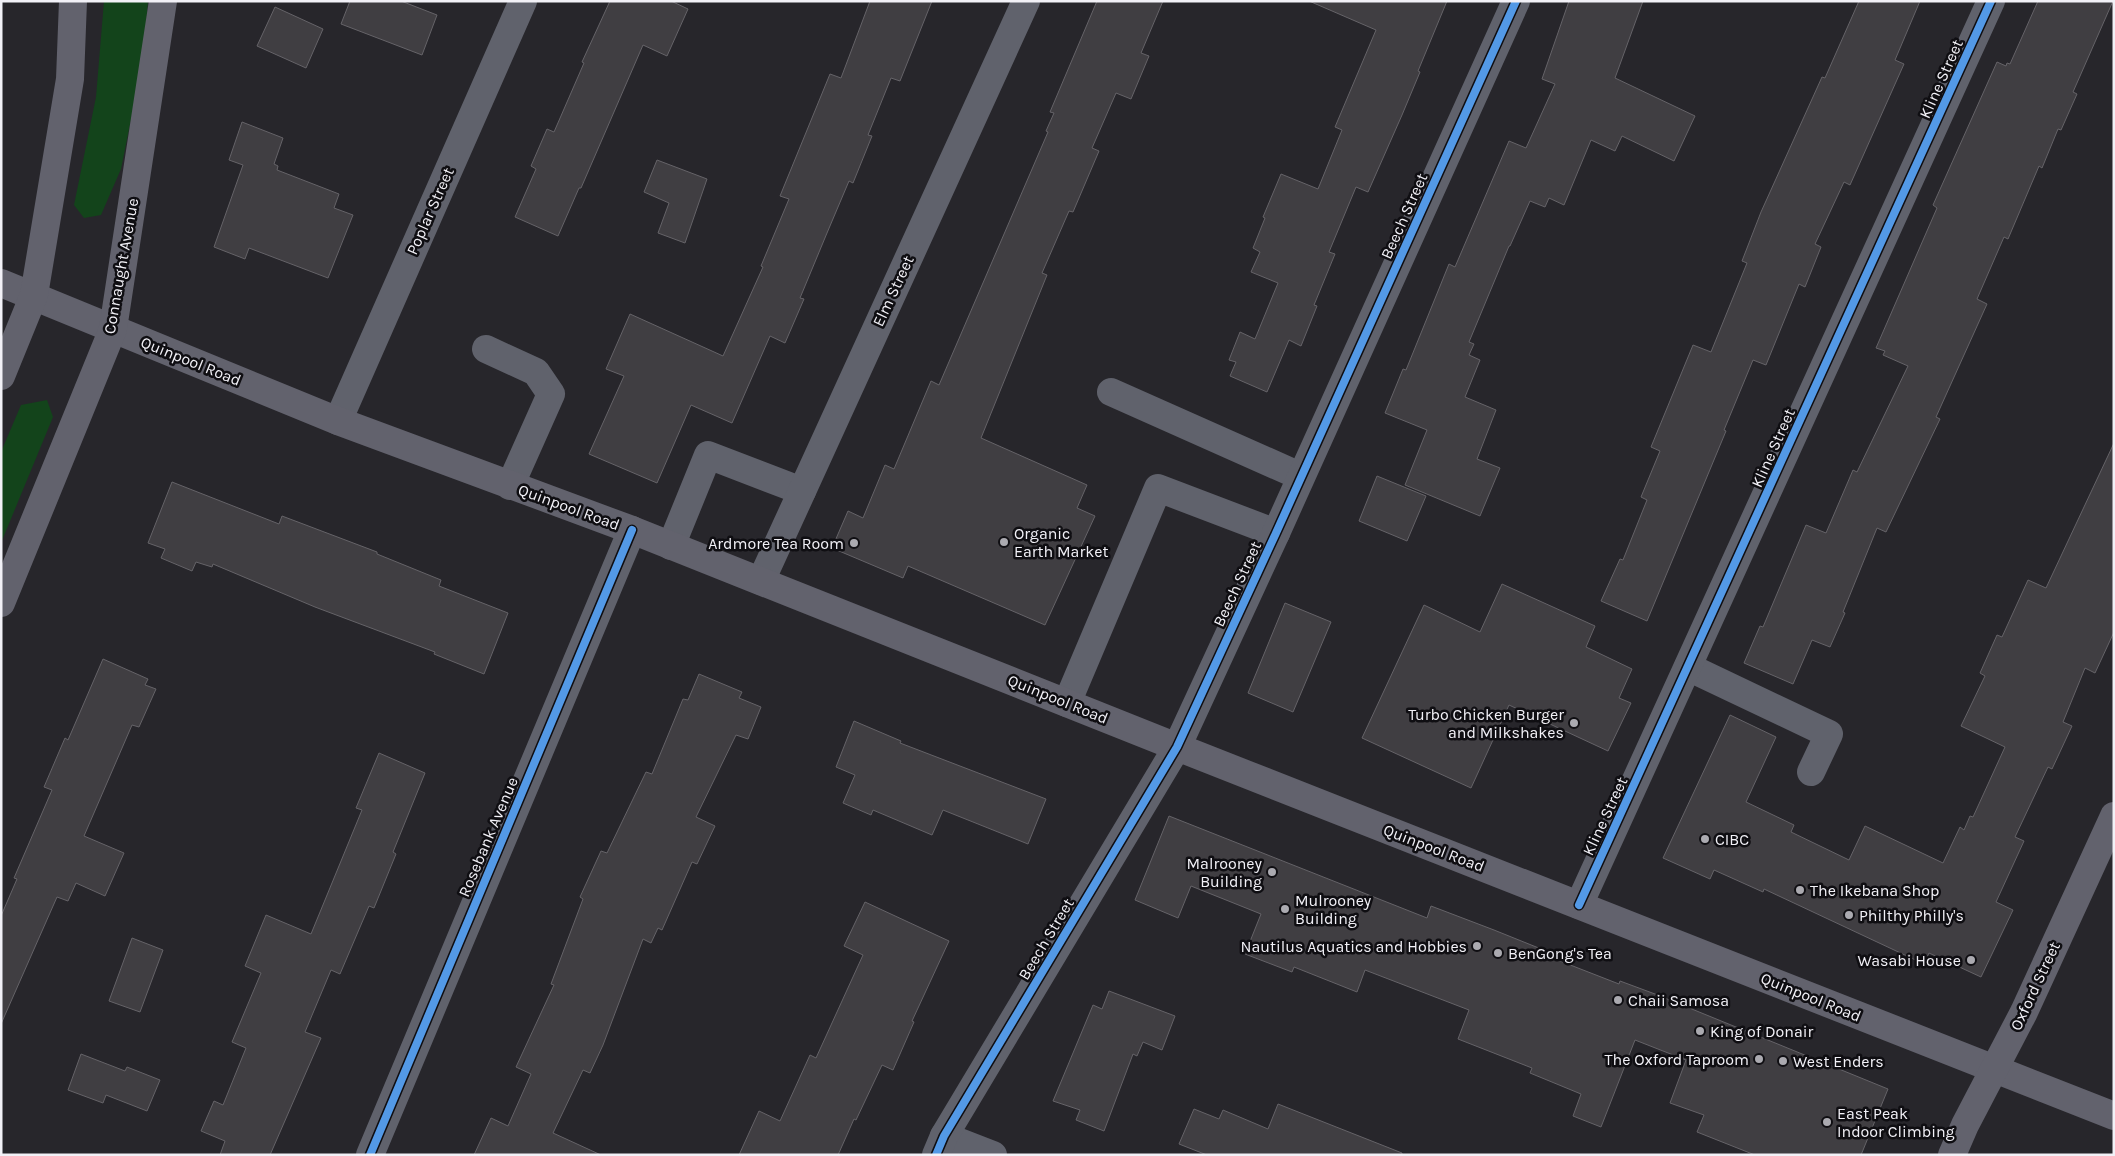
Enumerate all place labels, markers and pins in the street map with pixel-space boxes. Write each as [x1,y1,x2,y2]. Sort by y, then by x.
place label: Organic Earth Market [1014,524,1108,561]
place label: Ardmore Tea Room [708,534,844,553]
marker: Organic Earth Market [998,536,1010,548]
marker: Ardmore Tea Room [848,537,860,549]
place label: Turbo Chicken Burger and Milkshakes [1408,705,1564,742]
marker: Turbo Chicken Burger and Milkshakes [1568,717,1580,729]
place label: CIBC [1715,830,1749,849]
marker: CIBC [1699,833,1711,845]
place label: Malrooney Building [1187,854,1263,891]
marker: Malrooney Building [1266,866,1278,878]
place label: The Ikebana Shop [1810,881,1939,900]
marker: The Ikebana Shop [1794,884,1806,896]
place label: Mulrooney Building [1295,891,1372,928]
marker: Mulrooney Building [1279,903,1291,915]
place label: Philthy Philly's [1859,906,1964,925]
marker: Philthy Philly's [1843,909,1855,921]
place label: Nautilus Aquatics and Hobbies [1241,937,1467,956]
marker: Nautilus Aquatics and Hobbies [1471,940,1483,952]
place label: BenGong's Tea [1508,944,1612,963]
marker: BenGong's Tea [1492,947,1504,959]
place label: Wasabi House [1857,951,1961,970]
marker: Wasabi House [1965,954,1977,966]
place label: Chaii Samosa [1628,991,1729,1010]
marker: Chaii Samosa [1612,994,1624,1006]
place label: King of Donair [1710,1022,1814,1041]
marker: King of Donair [1694,1025,1706,1037]
place label: The Oxford Taproom [1605,1050,1749,1069]
place label: West Enders [1793,1052,1884,1071]
marker: The Oxford Taproom [1753,1053,1765,1065]
marker: West Enders [1777,1055,1789,1067]
place label: East Peak Indoor Climbing [1837,1104,1955,1141]
marker: East Peak Indoor Climbing [1821,1116,1833,1128]

